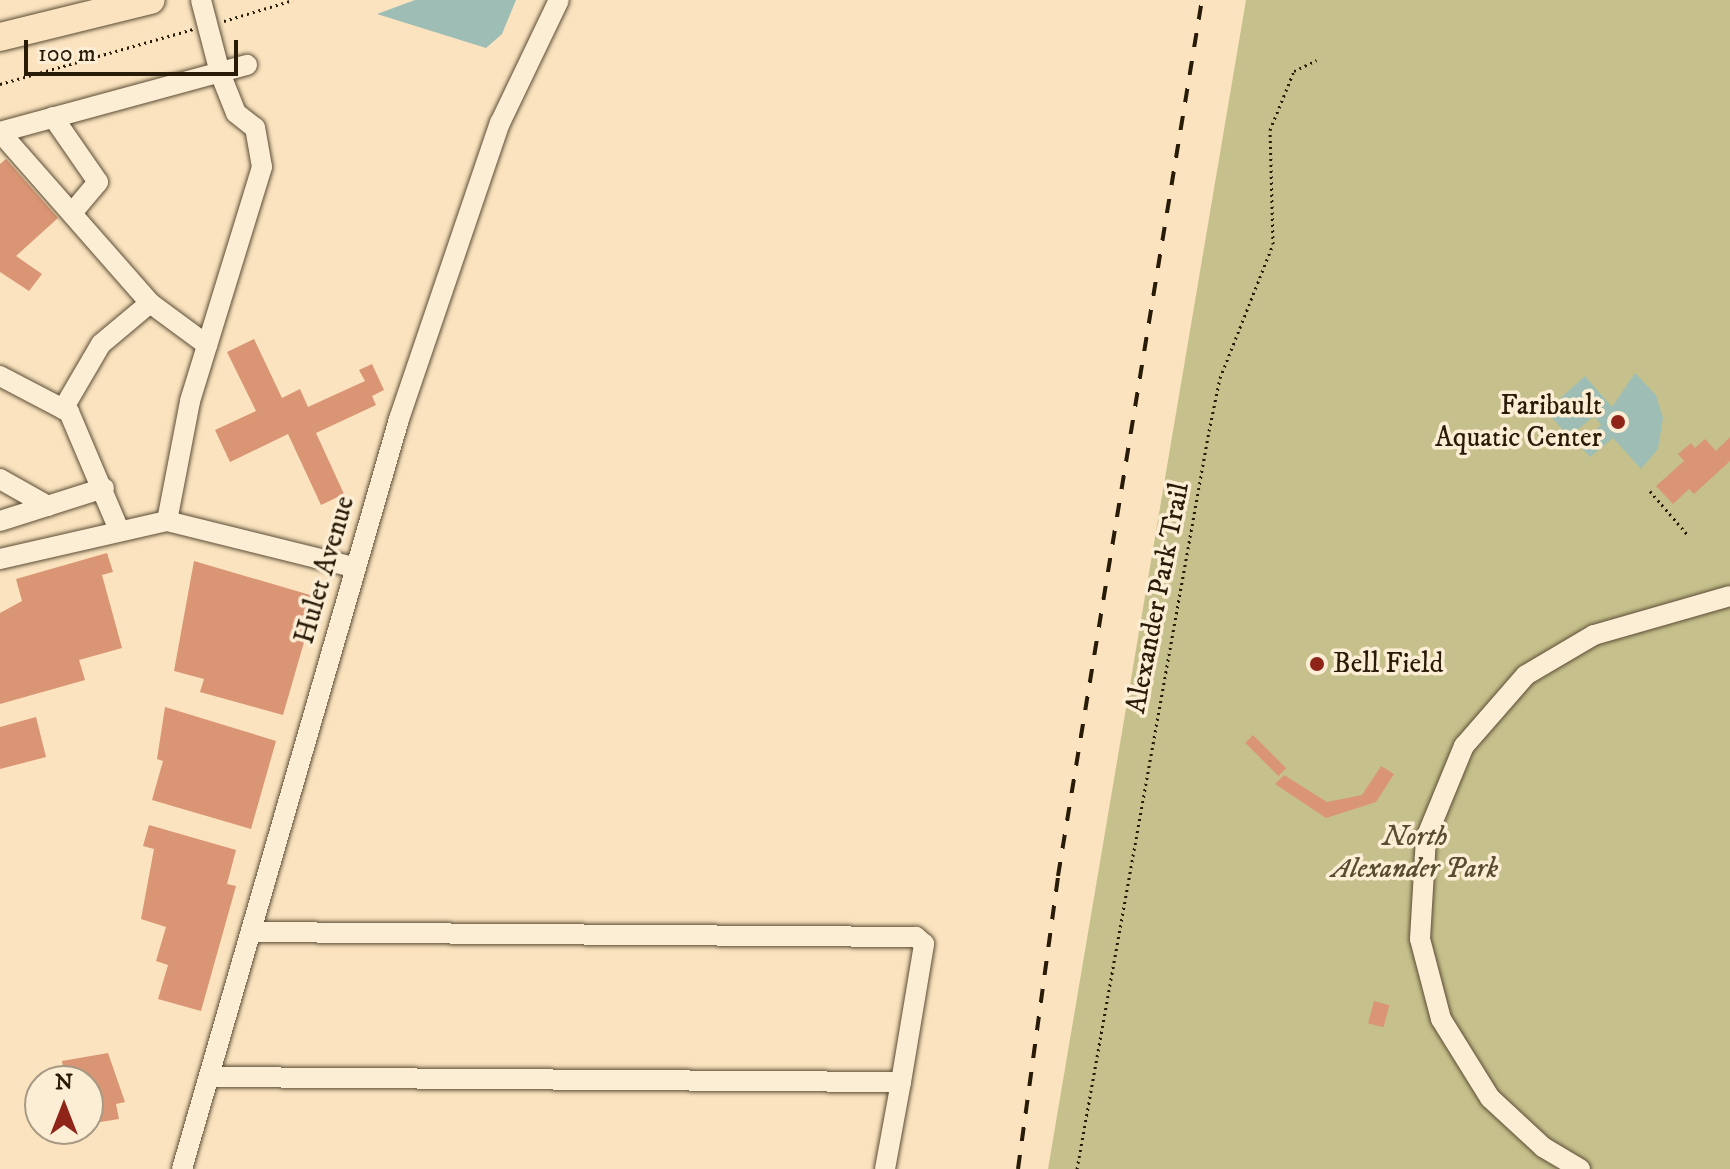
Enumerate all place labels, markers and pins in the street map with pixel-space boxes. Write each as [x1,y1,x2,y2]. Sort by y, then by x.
place label: Faribault Aquatic Center [1435,389,1602,455]
marker: Faribault Aquatic Center [1609,413,1627,431]
place label: Bell Field [1333,647,1443,681]
marker: Bell Field [1308,655,1326,673]

